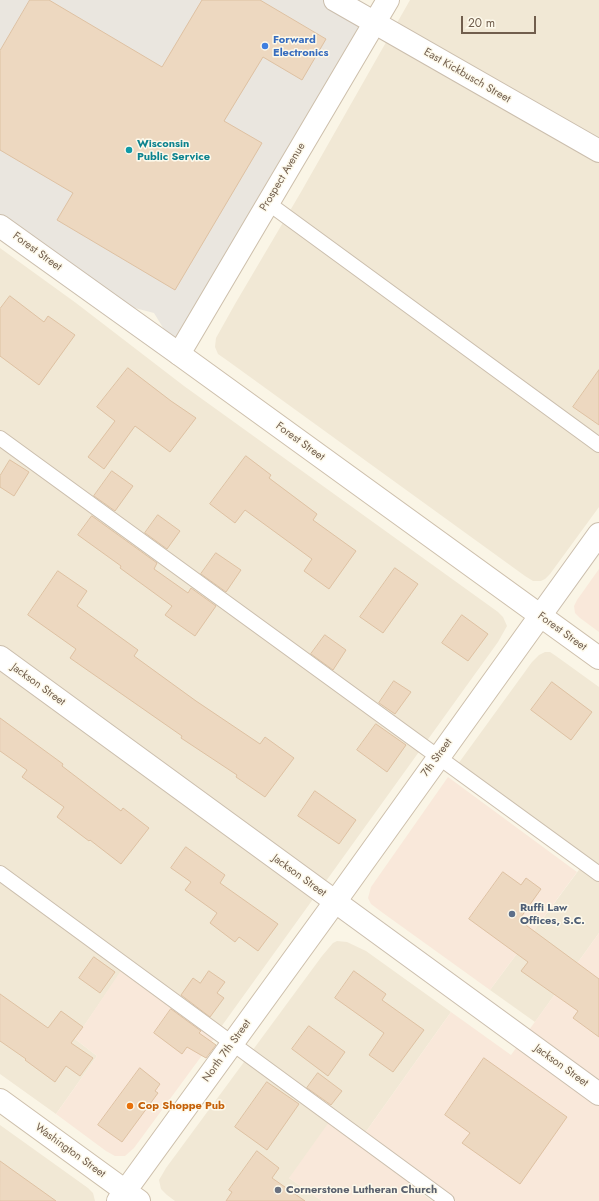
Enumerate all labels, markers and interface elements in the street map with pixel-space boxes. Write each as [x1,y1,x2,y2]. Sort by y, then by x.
scale bar [463,8,538,34]
text: 20 m [468,14,495,32]
place label: Forward Electronics [273,33,328,59]
marker: Forward Electronics [260,41,270,51]
street label: East Kickbusch Street [421,46,513,106]
place label: Wisconsin Public Service [137,137,210,163]
street label: Prospect Avenue [257,140,309,214]
marker: Wisconsin Public Service [124,145,134,155]
street label: Forest Street [10,230,64,274]
street label: Forest Street [273,420,327,464]
street label: Forest Street [535,610,589,654]
street label: Jackson Street [8,661,68,709]
street label: 7th Street [419,736,455,780]
street label: Jackson Street [269,852,329,900]
place label: Ruffi Law Offices, S.C. [520,901,585,927]
marker: Ruffi Law Offices, S.C. [507,909,517,919]
street label: North 7th Street [200,1017,254,1085]
street label: Jackson Street [531,1042,591,1090]
place label: Cop Shoppe Pub [138,1099,225,1113]
marker: Cop Shoppe Pub [125,1101,135,1111]
street label: Washington Street [32,1121,108,1181]
place label: Cornerstone Lutheran Church [286,1183,437,1197]
marker: Cornerstone Lutheran Church [273,1185,283,1195]

